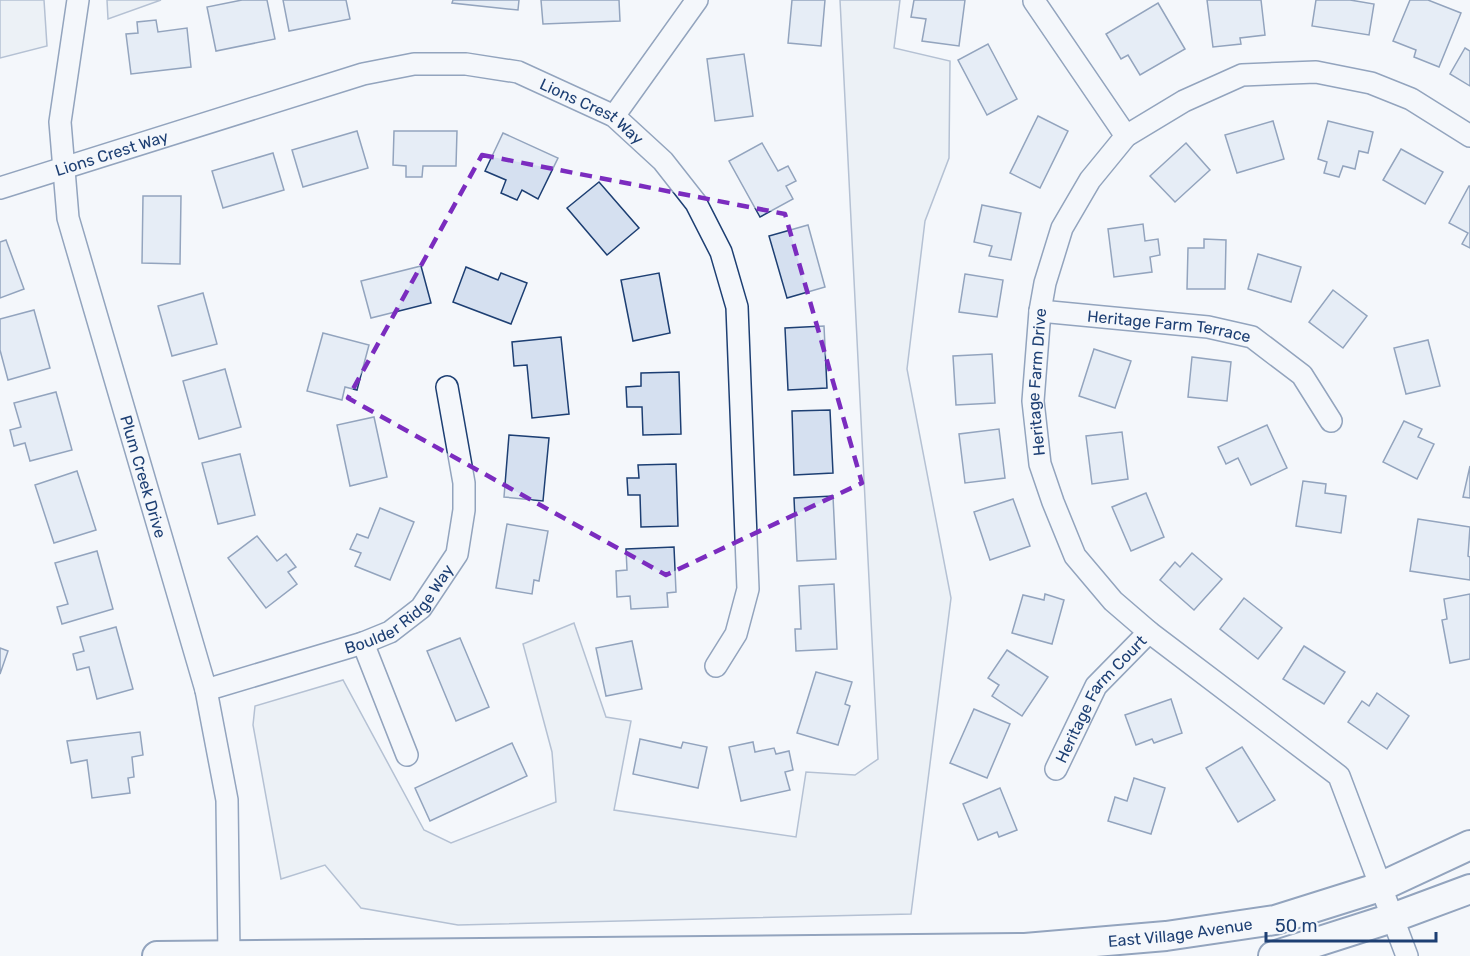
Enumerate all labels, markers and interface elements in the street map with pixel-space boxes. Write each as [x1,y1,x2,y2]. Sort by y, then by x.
street label: Lions Crest Way [537,74,648,148]
street label: Lions Crest Way [53,126,171,180]
street label: Heritage Farm Terrace [1086,306,1253,346]
street label: Heritage Farm Drive [1024,307,1050,457]
street label: Plum Creek Drive [117,413,171,540]
street label: Boulder Ridge Way [342,561,457,657]
street label: Heritage Farm Court [1051,631,1150,766]
scale bar [1266,905,1436,943]
street label: East Village Avenue [1107,914,1254,950]
text: 50 m [1275,915,1318,937]

